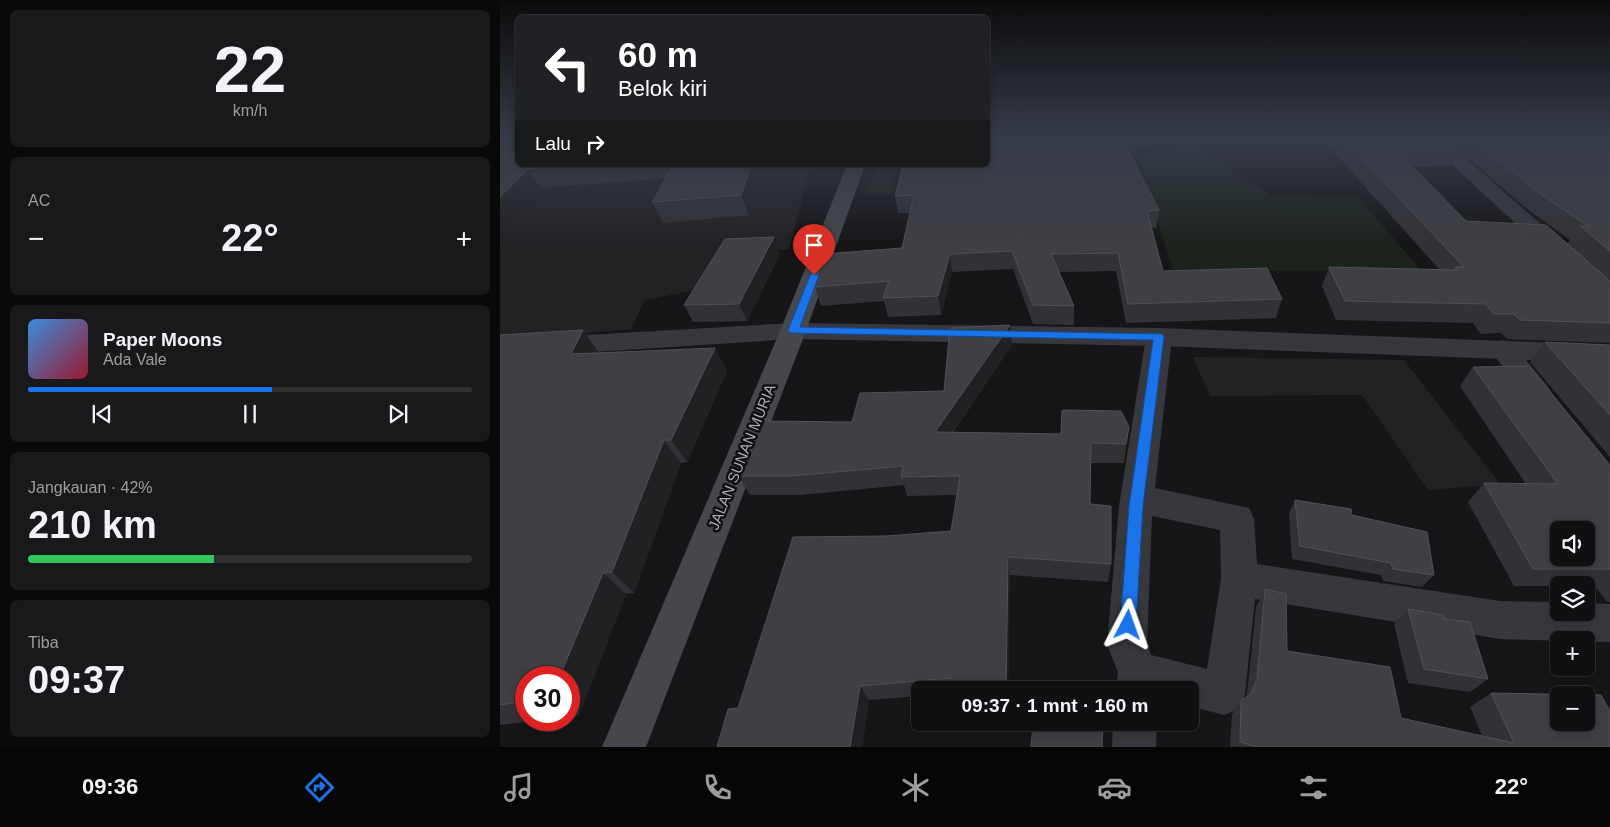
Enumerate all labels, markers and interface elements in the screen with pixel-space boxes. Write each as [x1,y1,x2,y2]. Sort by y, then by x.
text: 22 [214,33,286,106]
icon: left [535,35,600,100]
text: 60 m [618,35,698,74]
text: Belok kiri [618,76,707,101]
text: km/h [233,102,267,119]
icon: right [581,130,609,158]
text: Lalu [535,133,571,154]
text: AC [28,192,50,209]
text: 22° [221,217,279,259]
text: − [28,223,44,254]
text: + [456,223,472,254]
pin [793,224,835,275]
icon: arrive [800,231,828,259]
text: Paper Moons [103,329,222,350]
text: Ada Vale [103,351,167,368]
street label: JALAN SUNAN MURIA [704,381,779,532]
icon: previous [88,400,116,428]
icon: pause [236,400,264,428]
icon: next [384,400,412,428]
text: Jangkauan · 42% [28,479,153,496]
text: 210 km [28,504,157,546]
map controls [1550,521,1595,731]
button: sound [1550,521,1595,566]
button: layers [1550,576,1595,621]
position arrow [1101,598,1153,650]
button: + [1550,631,1595,676]
text: Tiba [28,634,59,651]
text: 09:37 [28,659,125,701]
speed limit sign: 30 [515,666,580,731]
button: − [1550,686,1595,731]
text: 09:37 · 1 mnt · 160 m [962,695,1148,716]
icon: directions [302,770,337,805]
icon: music [501,770,536,805]
icon: phone [700,770,735,805]
icon: climate [898,770,933,805]
icon: car [1097,770,1132,805]
icon: filters [1296,770,1331,805]
text: 09:36 [82,774,138,799]
text: 22° [1495,774,1528,799]

